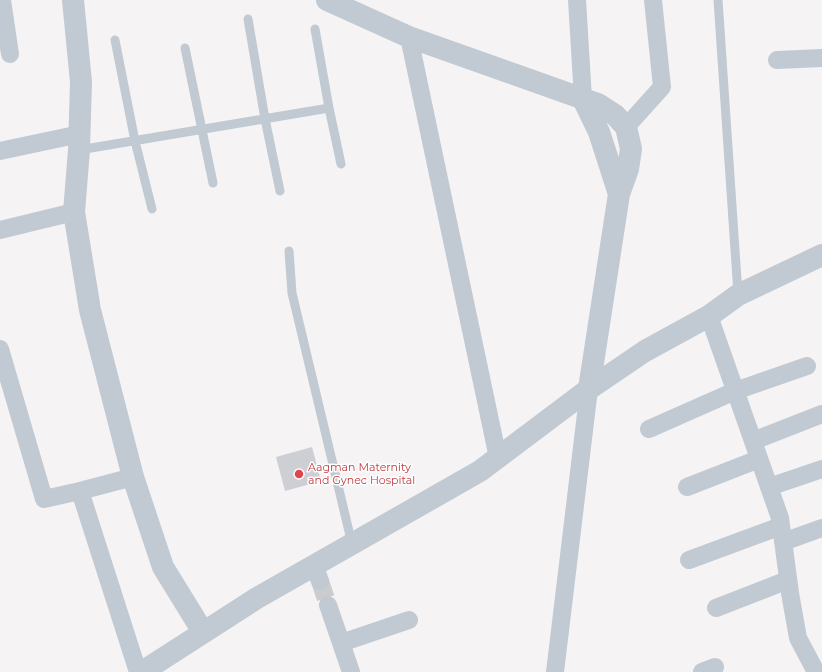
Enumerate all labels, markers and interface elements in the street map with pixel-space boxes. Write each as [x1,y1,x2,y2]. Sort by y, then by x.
place label: Aagman Maternity and Gynec Hospital [308,461,415,487]
marker: Aagman Maternity and Gynec Hospital [293,468,305,480]

